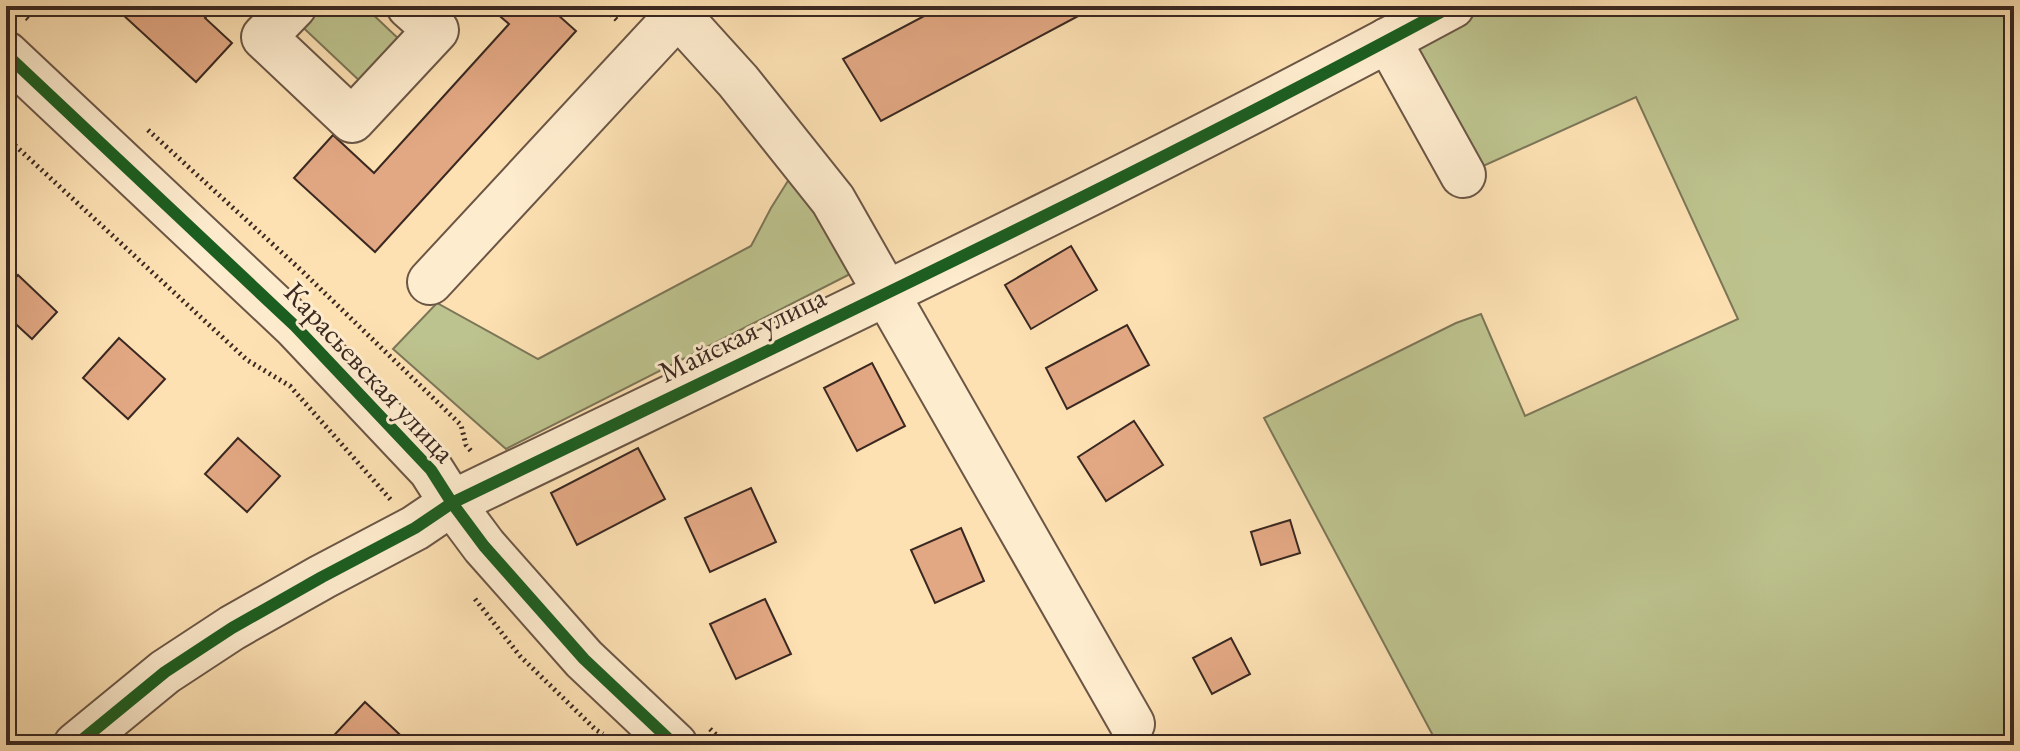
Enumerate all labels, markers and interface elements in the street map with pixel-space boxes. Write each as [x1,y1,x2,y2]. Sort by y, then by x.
street label: Карасьевская улица [276,273,464,471]
street label: Майская улица [652,277,832,391]

